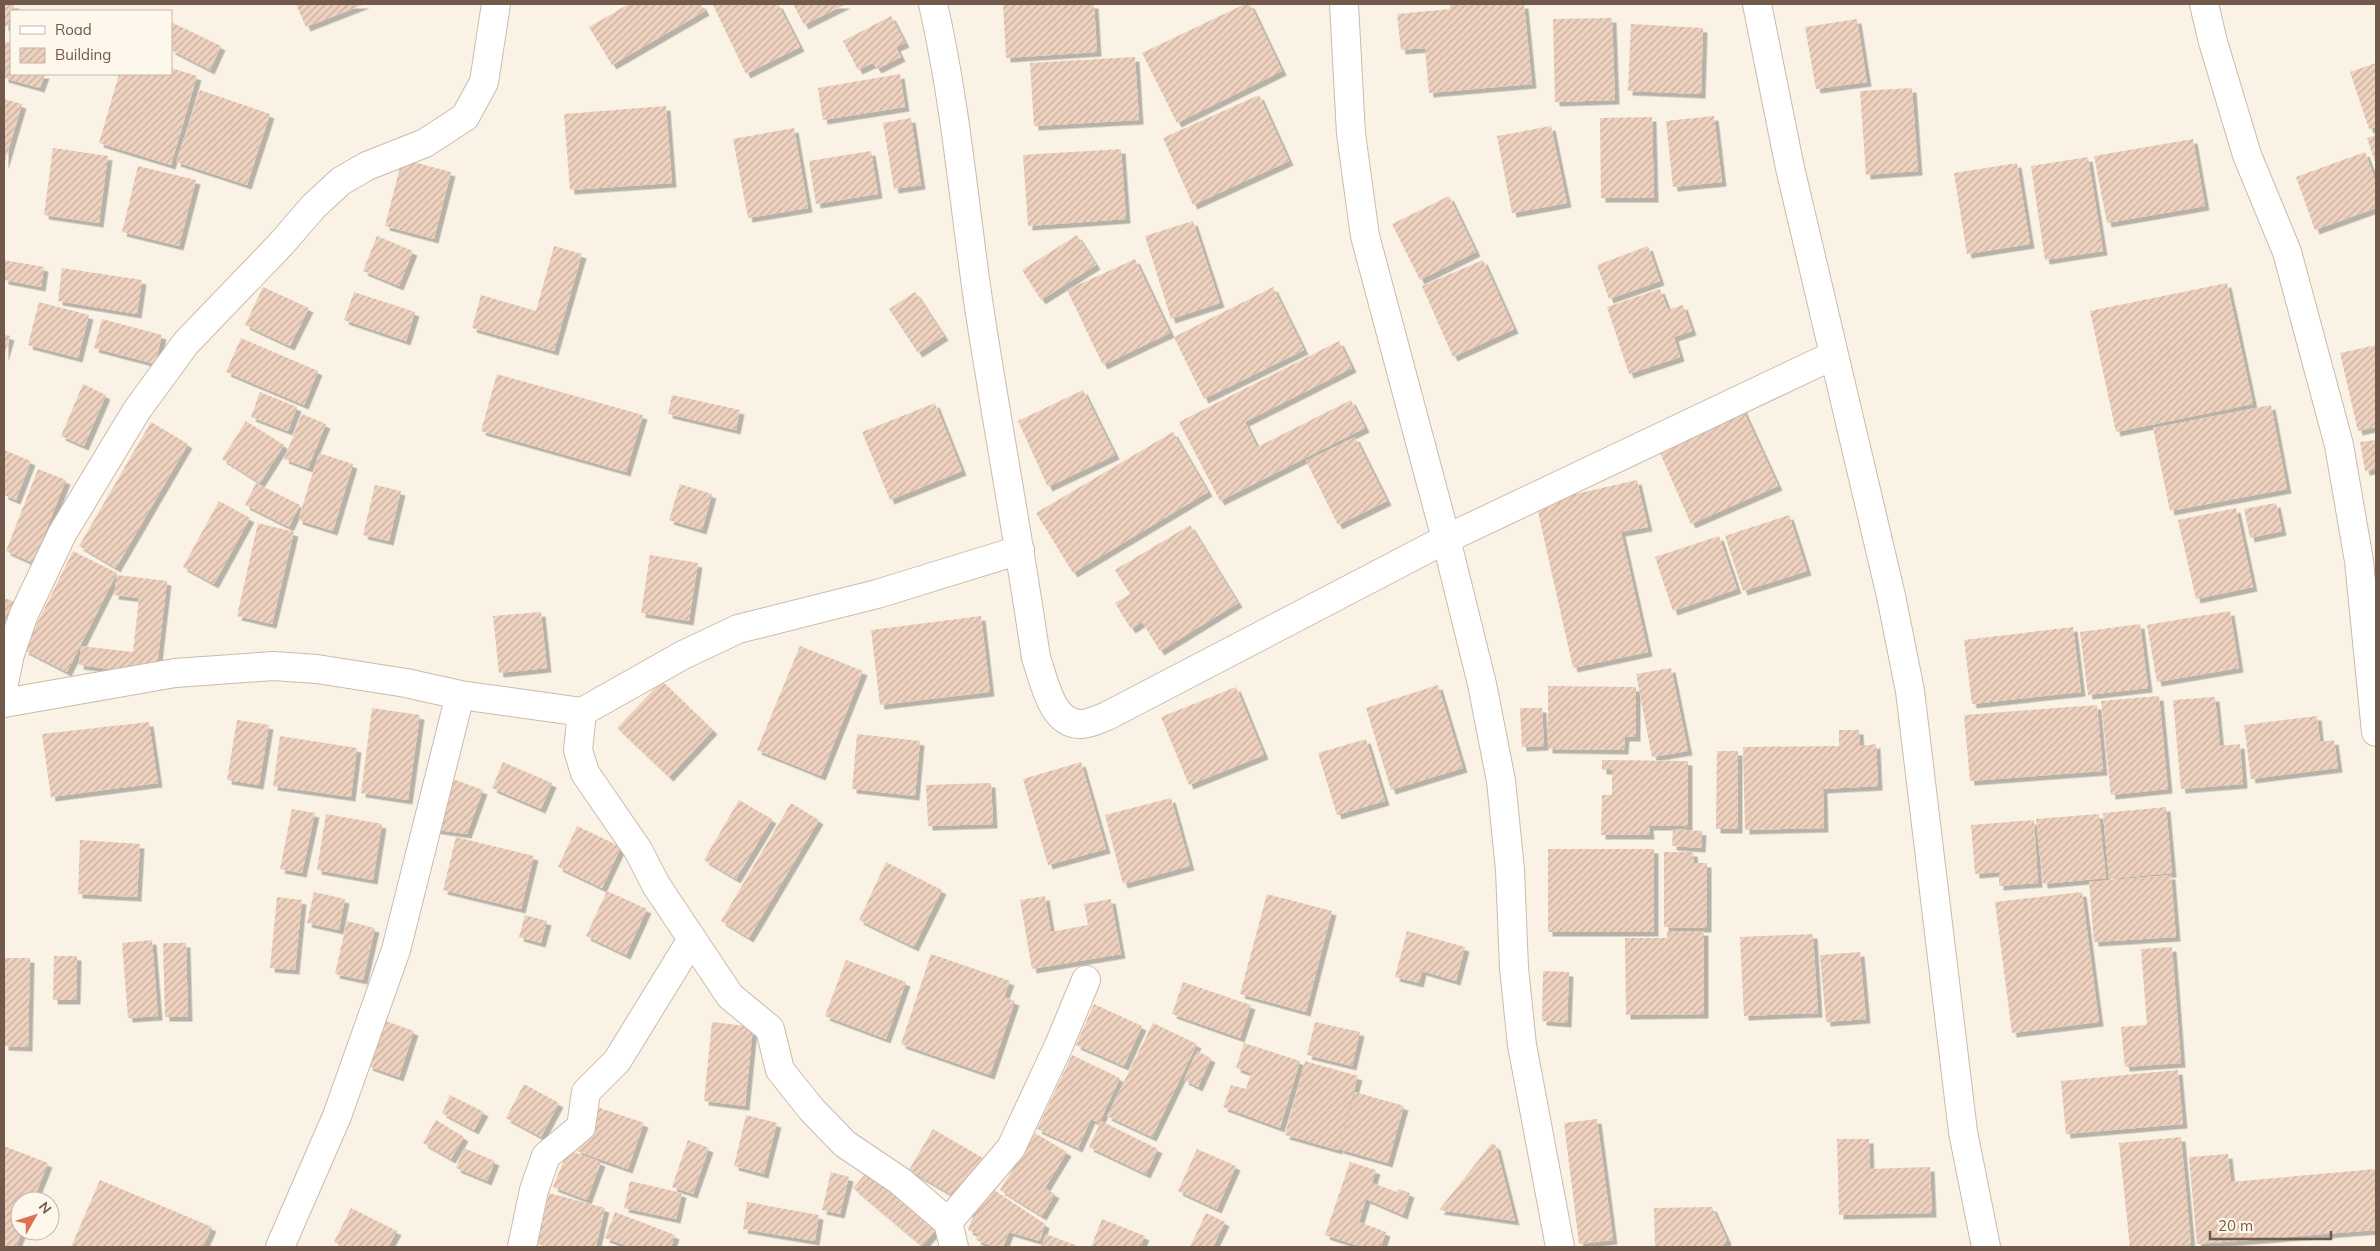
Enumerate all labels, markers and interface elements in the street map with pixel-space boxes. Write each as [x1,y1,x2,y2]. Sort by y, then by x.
legend [10,10,172,75]
text: Road [55,20,92,39]
text: Building [55,45,111,64]
north arrow [10,1191,60,1241]
text: N [35,1198,55,1218]
scale bar [2210,1208,2331,1240]
text: 20 m [2218,1216,2253,1235]

